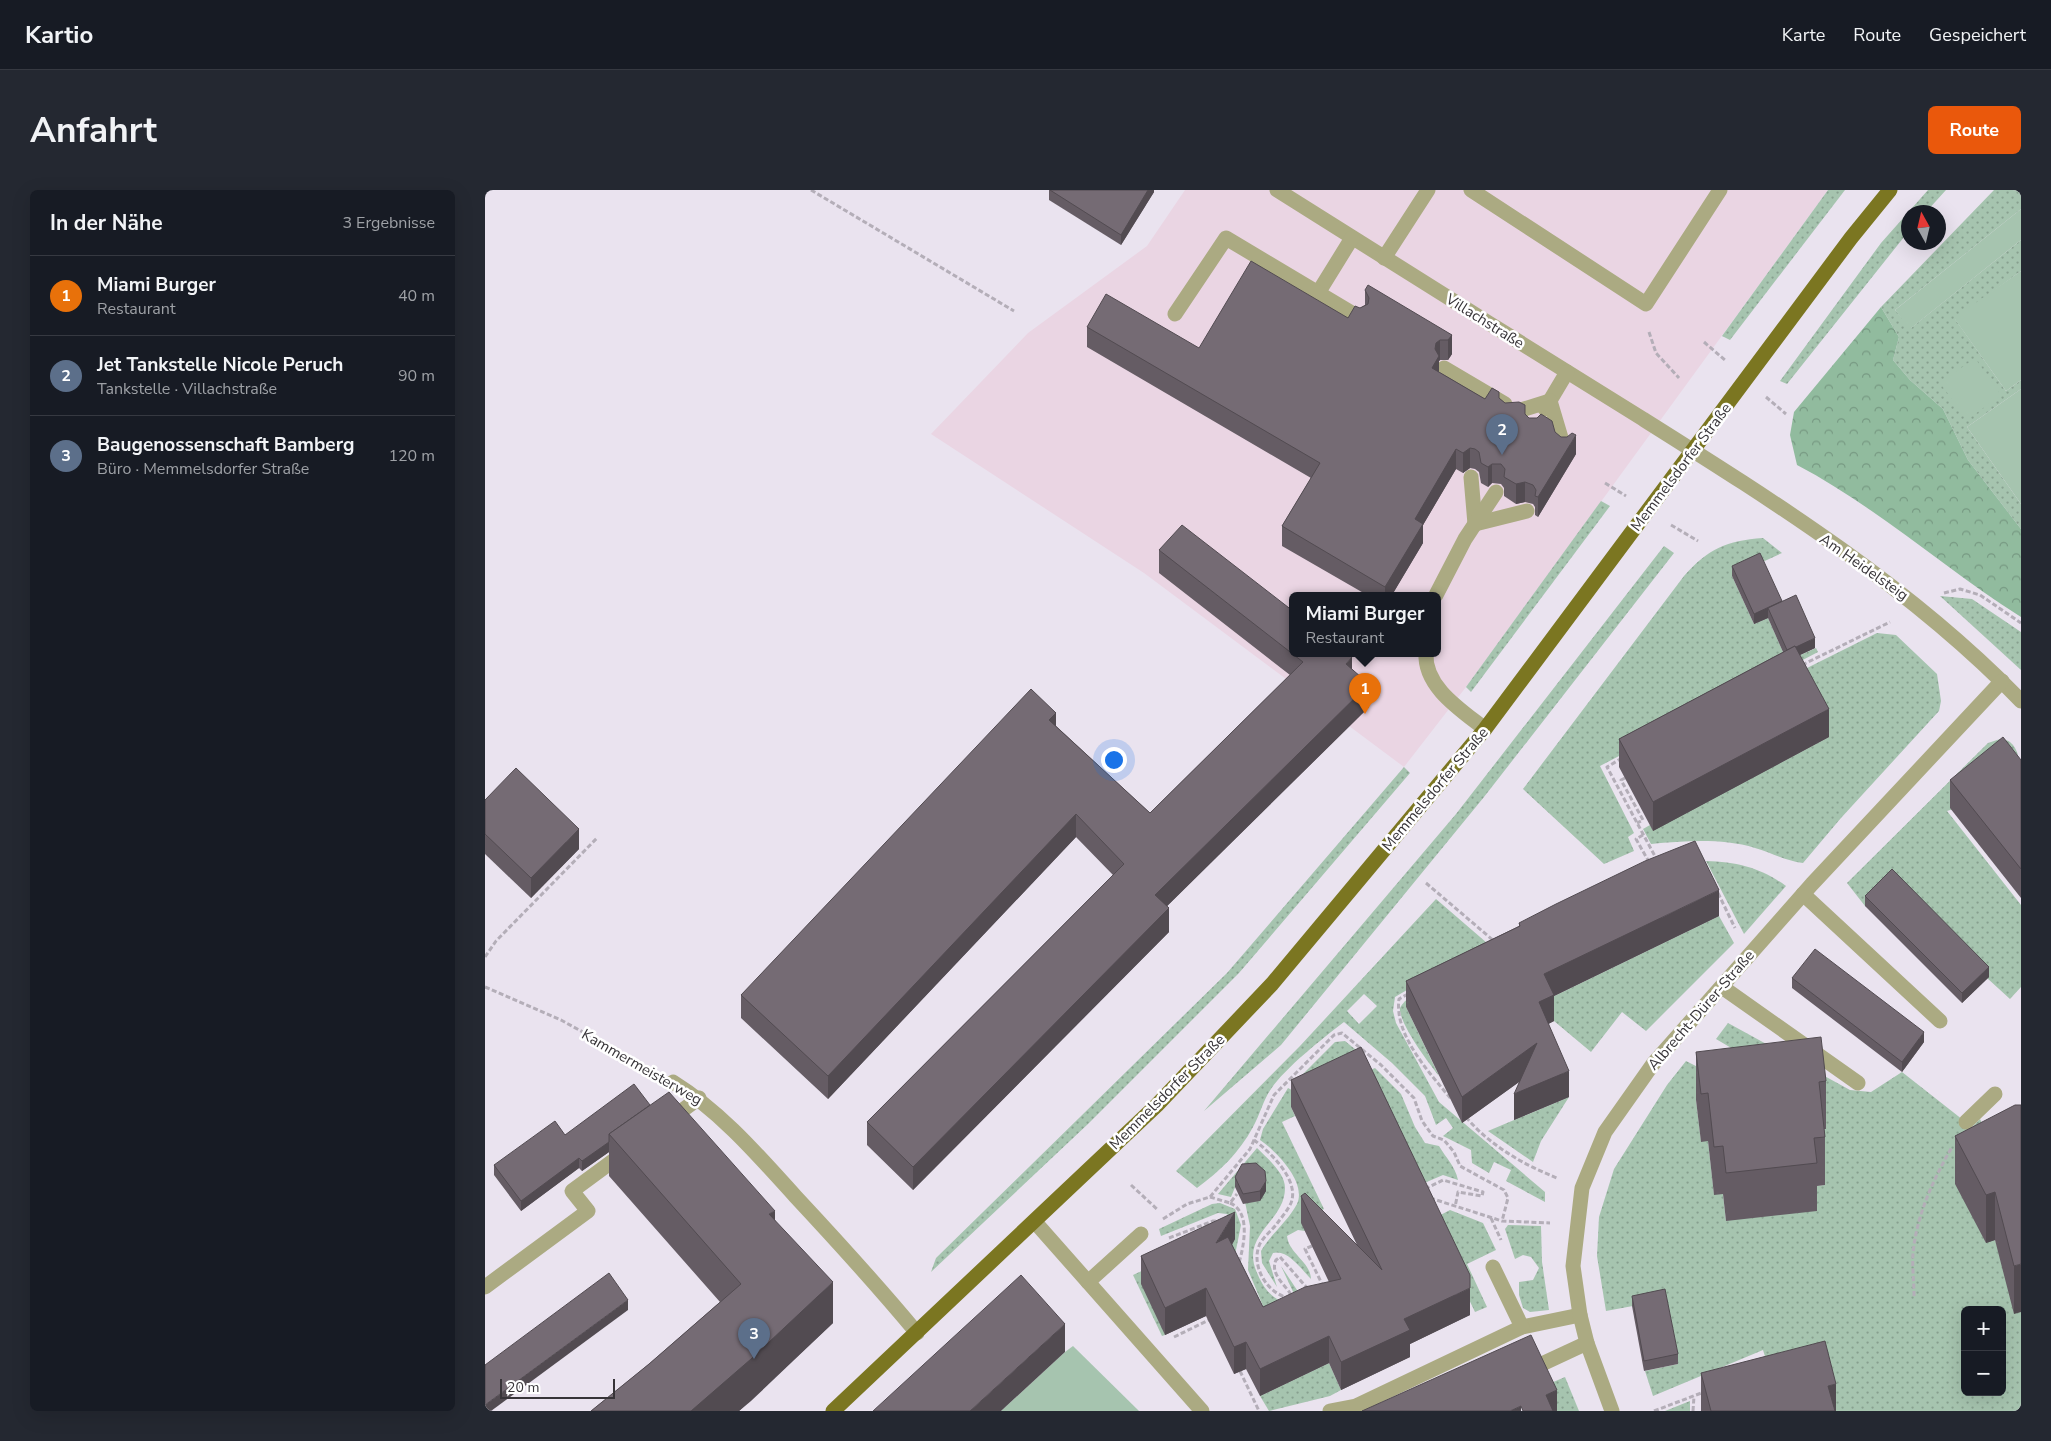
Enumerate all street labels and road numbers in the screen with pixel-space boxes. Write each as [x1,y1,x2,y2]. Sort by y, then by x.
street label: Villachstraße [1441,288,1528,353]
street label: Memmelsdorfer Straße [1626,399,1736,535]
street label: Am Heidelsteig [1816,529,1912,605]
street label: Memmelsdorfer Straße [1377,723,1493,855]
street label: Albrecht-Dürer-Straße [1643,946,1759,1074]
street label: Kammermeisterweg [578,1024,706,1110]
street label: Memmelsdorfer Straße [1105,1030,1229,1154]

